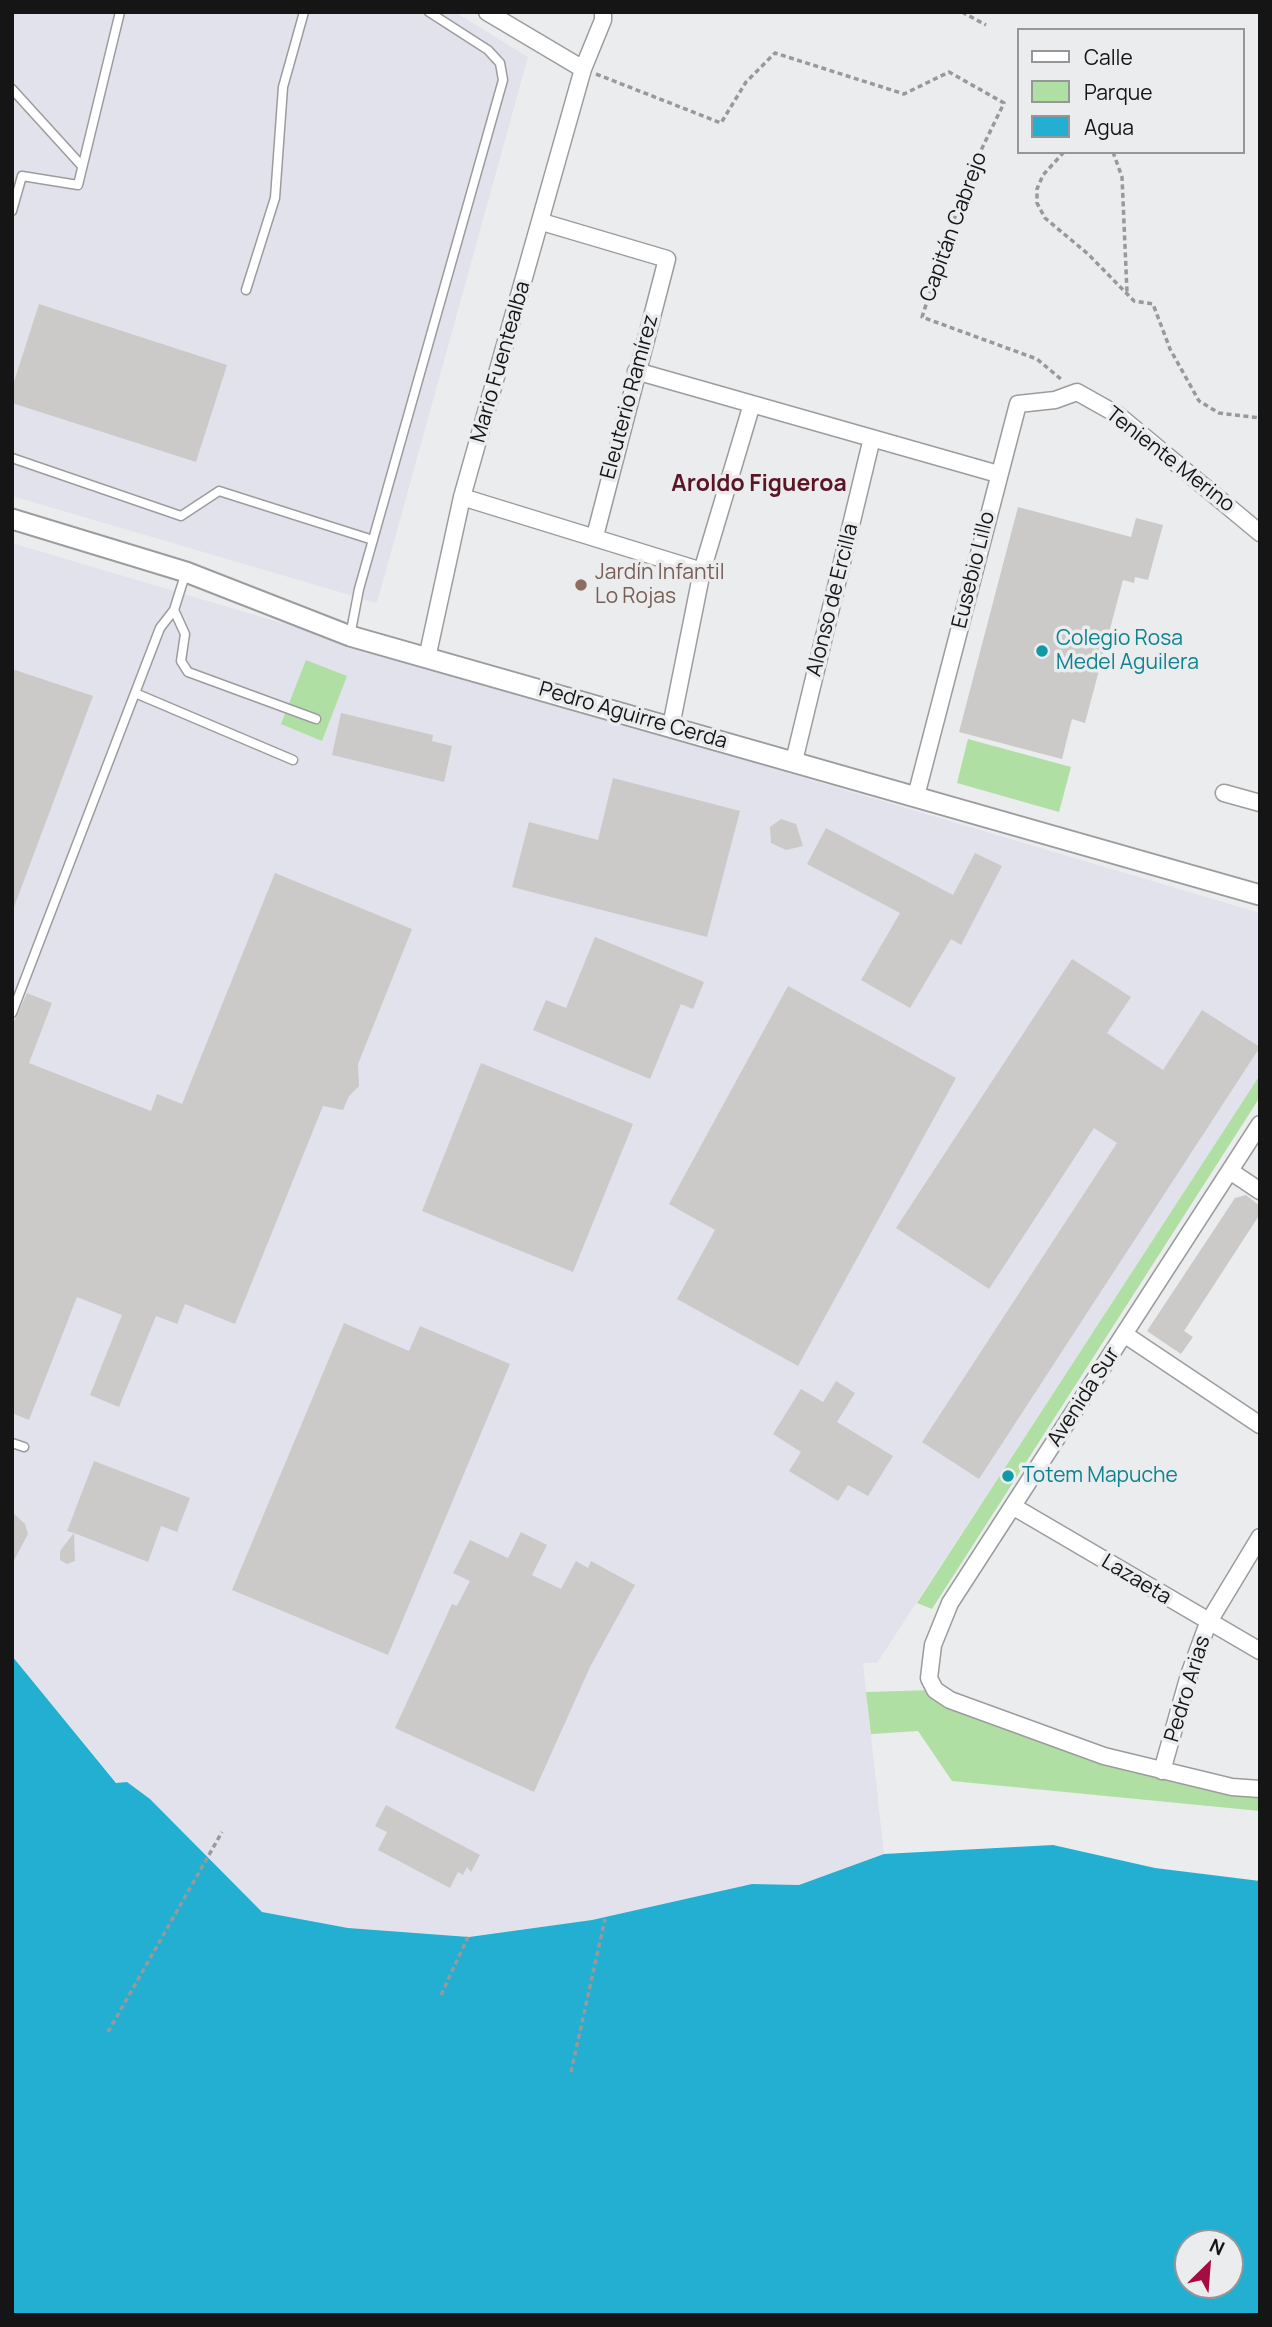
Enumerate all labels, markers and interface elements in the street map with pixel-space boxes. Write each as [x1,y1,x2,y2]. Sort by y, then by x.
legend [1016,28,1244,154]
text: Calle [1084,43,1133,71]
text: Parque [1084,78,1153,106]
text: Agua [1084,113,1134,141]
street label: Capitán Cabrejo [915,149,993,305]
street label: Mario Fuentealba [466,278,536,446]
street label: Eleuterio Ramírez [596,312,664,482]
street label: Teniente Merino [1101,402,1239,518]
district label: Aroldo Figueroa [671,471,847,499]
street label: Eusebio Lillo [947,509,1001,631]
street label: Alonso de Ercilla [802,521,864,679]
place label: Jardín Infantil Lo Rojas [595,560,725,610]
marker: Jardín Infantil Lo Rojas [573,577,589,593]
place label: Colegio Rosa Medel Aguilera [1056,626,1199,676]
marker: Colegio Rosa Medel Aguilera [1034,643,1050,659]
street label: Pedro Aguirre Cerda [536,677,730,755]
street label: Avenida Sur [1043,1343,1125,1451]
place label: Totem Mapuche [1022,1463,1178,1489]
marker: Totem Mapuche [1000,1468,1016,1484]
street label: Lazaeta [1097,1549,1175,1611]
street label: Pedro Arias [1160,1633,1216,1745]
north arrow [1174,2229,1244,2299]
text: N [1205,2232,1229,2261]

